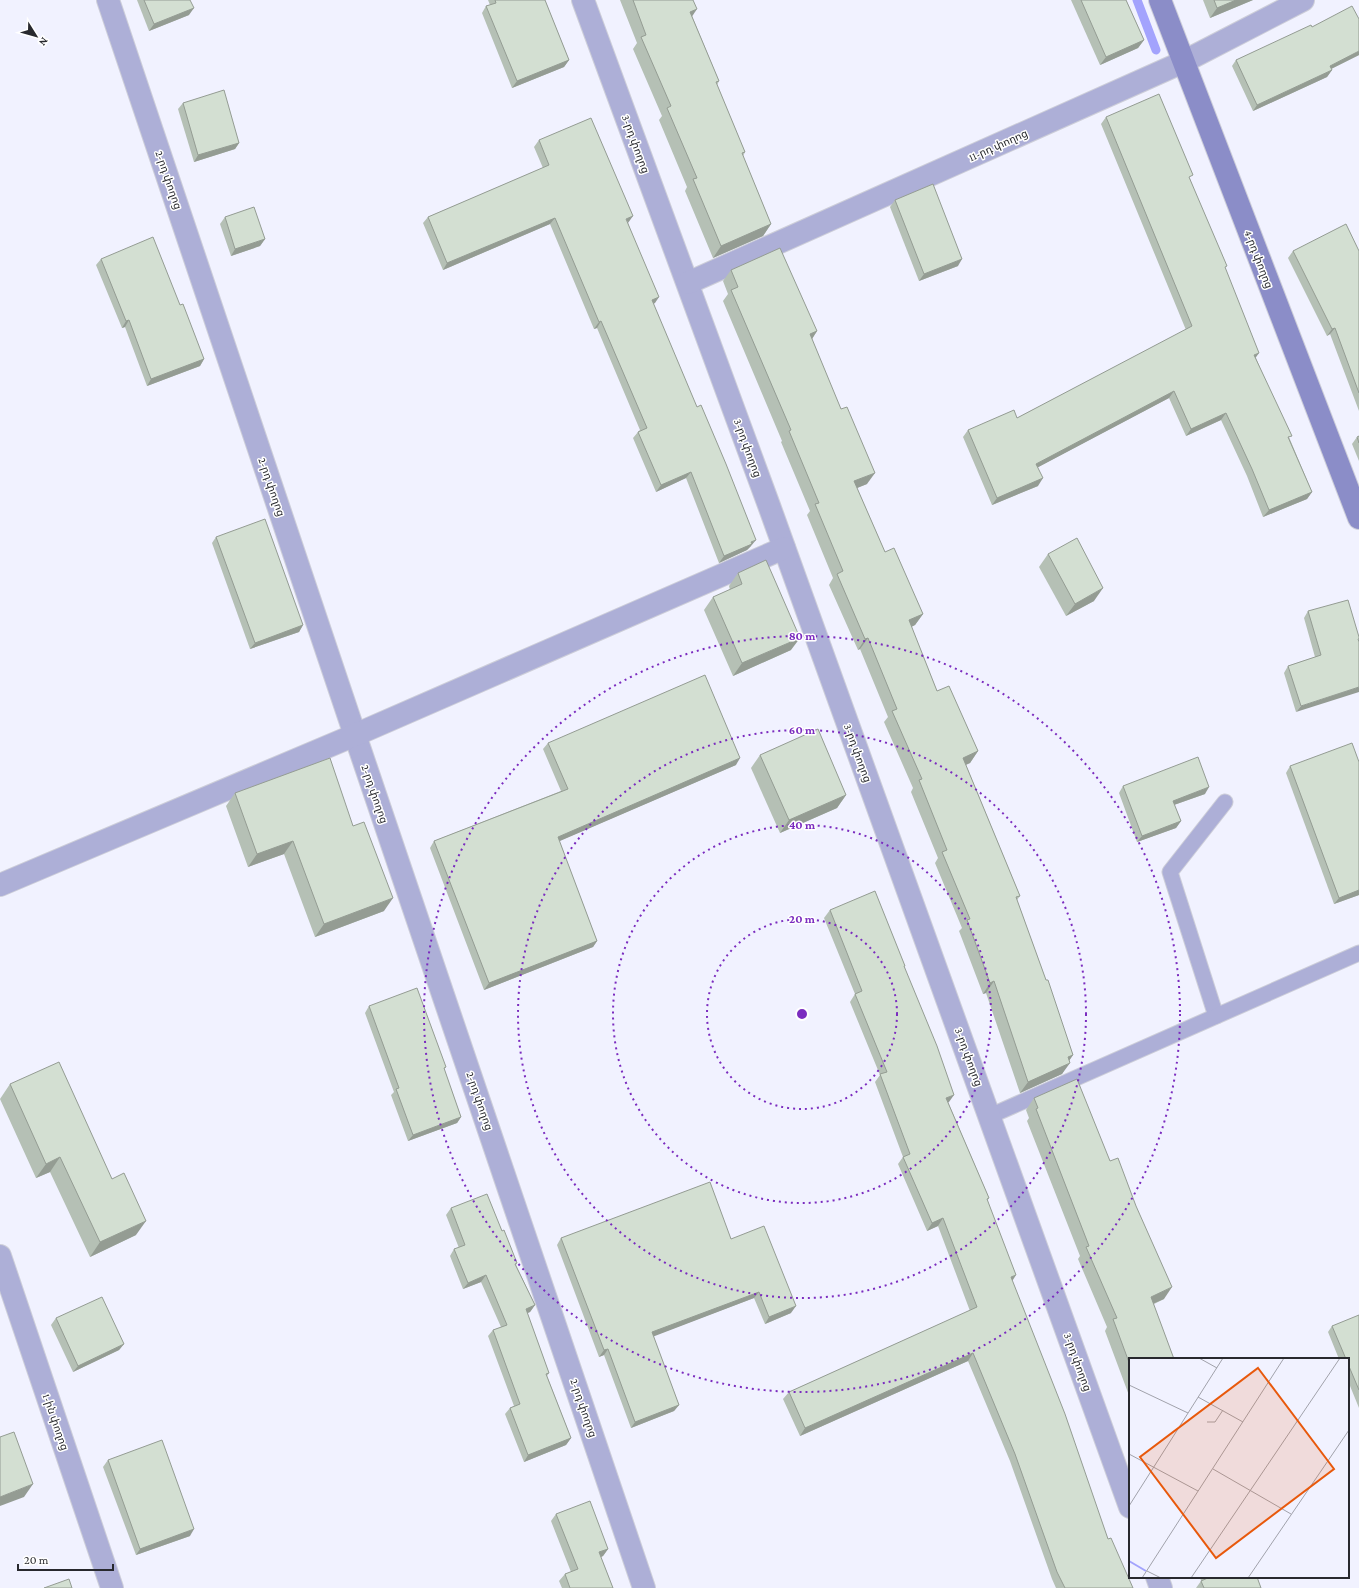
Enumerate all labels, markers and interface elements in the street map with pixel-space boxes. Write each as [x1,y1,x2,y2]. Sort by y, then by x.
north arrow [16,16,56,56]
text: N [37,35,51,49]
street label: 3-րդ փողոց [619,113,652,175]
street label: 11-րդ փողոց [967,127,1030,164]
street label: 2-րդ փողոց [152,149,185,211]
street label: 4-րդ փողոց [1241,228,1276,290]
street label: 3-րդ փողոց [731,417,764,479]
street label: 2-րդ փողոց [255,456,288,518]
text: 80 m [789,629,816,643]
street label: 3-րդ փողոց [841,722,874,784]
text: 60 m [789,723,816,737]
street label: 2-րդ փողոց [358,763,391,825]
text: 40 m [789,818,816,832]
text: 20 m [789,912,816,926]
centre of rings [795,1007,809,1021]
street label: 3-րդ փողոց [952,1026,985,1088]
street label: 2-րդ փողոց [463,1070,496,1132]
street label: 3-րդ փողոց [1061,1331,1094,1393]
inset map [1129,1358,1349,1578]
street label: 2-րդ փողոց [567,1377,600,1439]
street label: 1-ին փողոց [40,1392,71,1452]
scale bar [18,1546,113,1572]
text: 20 m [24,1553,49,1567]

